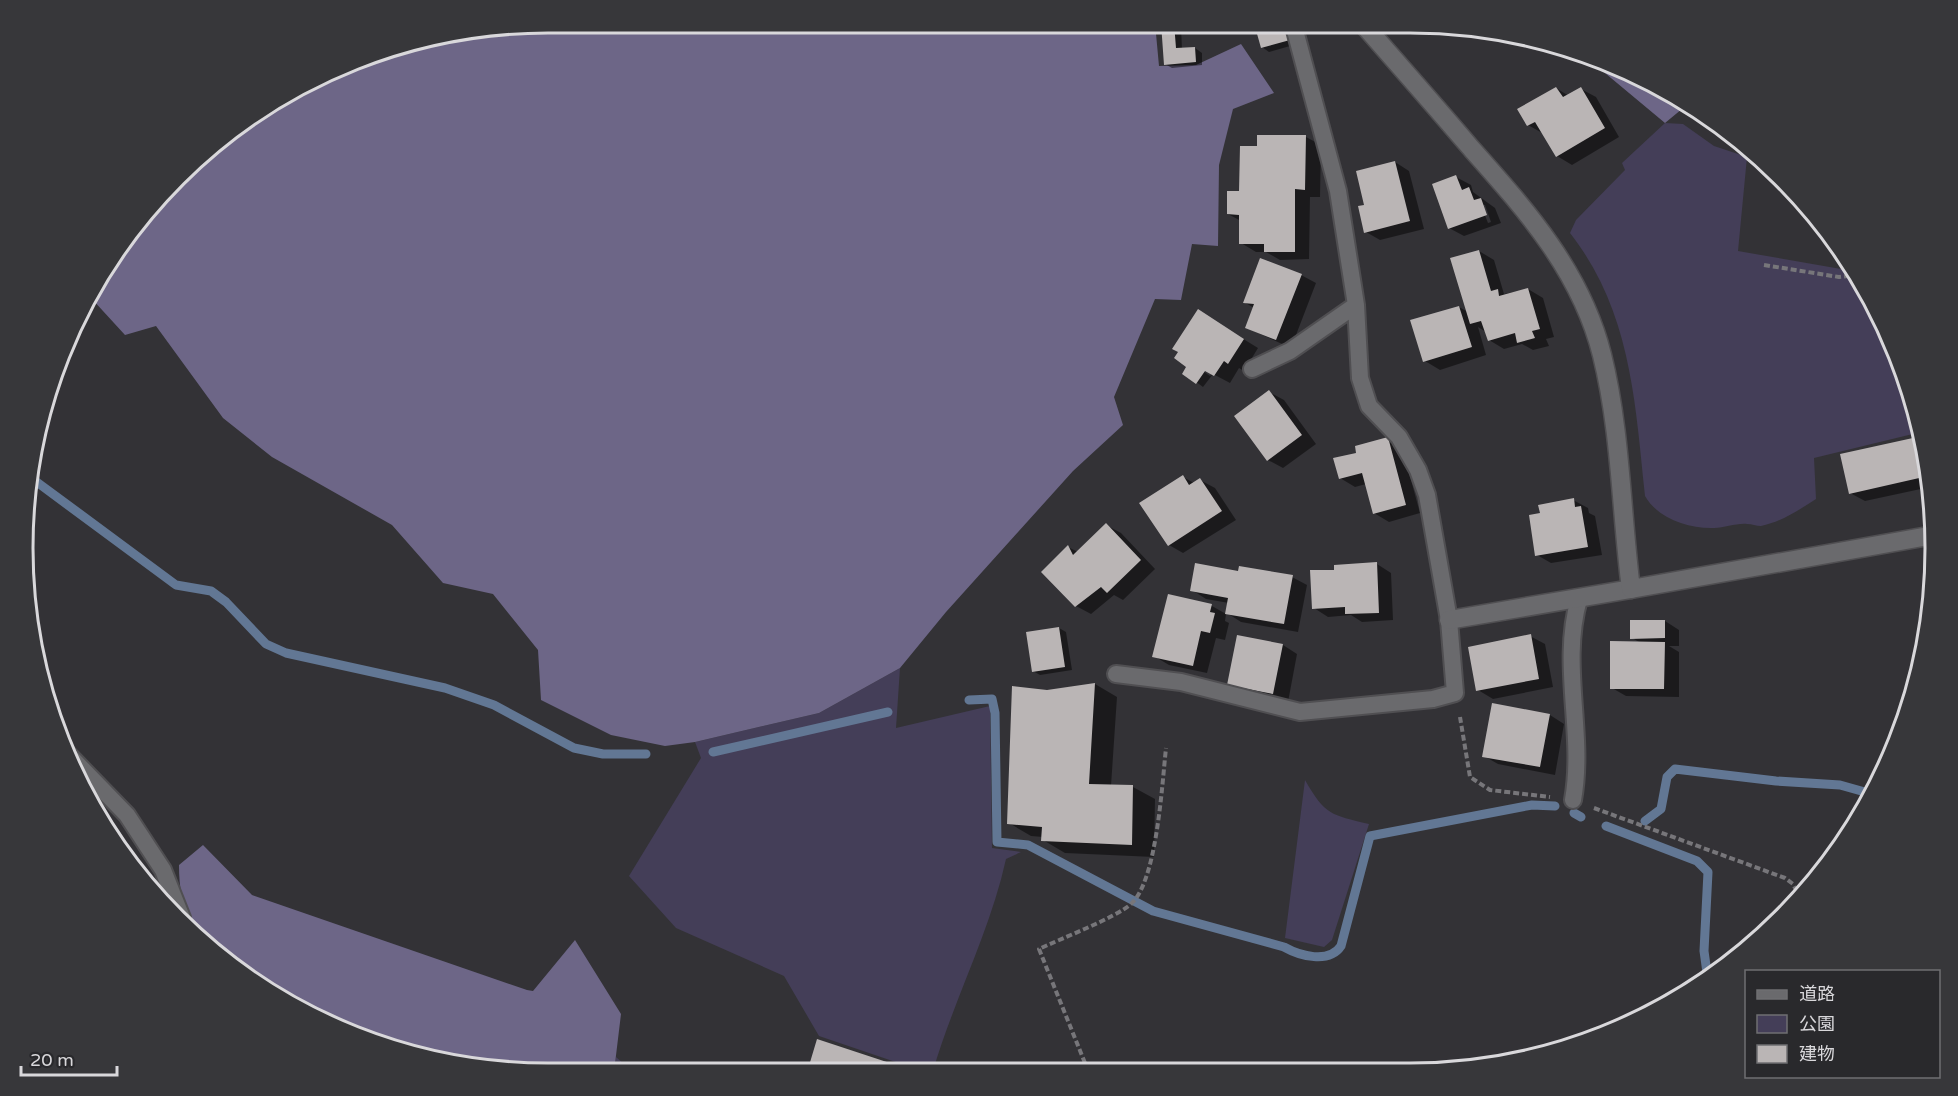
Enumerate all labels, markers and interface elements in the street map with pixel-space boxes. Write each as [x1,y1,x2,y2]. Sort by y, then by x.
legend [1745,970,1940,1078]
text: 道路 [1799,983,1835,1005]
text: 公園 [1799,1013,1835,1035]
scale bar [21,1039,117,1077]
text: 建物 [1799,1043,1835,1065]
text: 20 m [30,1049,74,1071]

